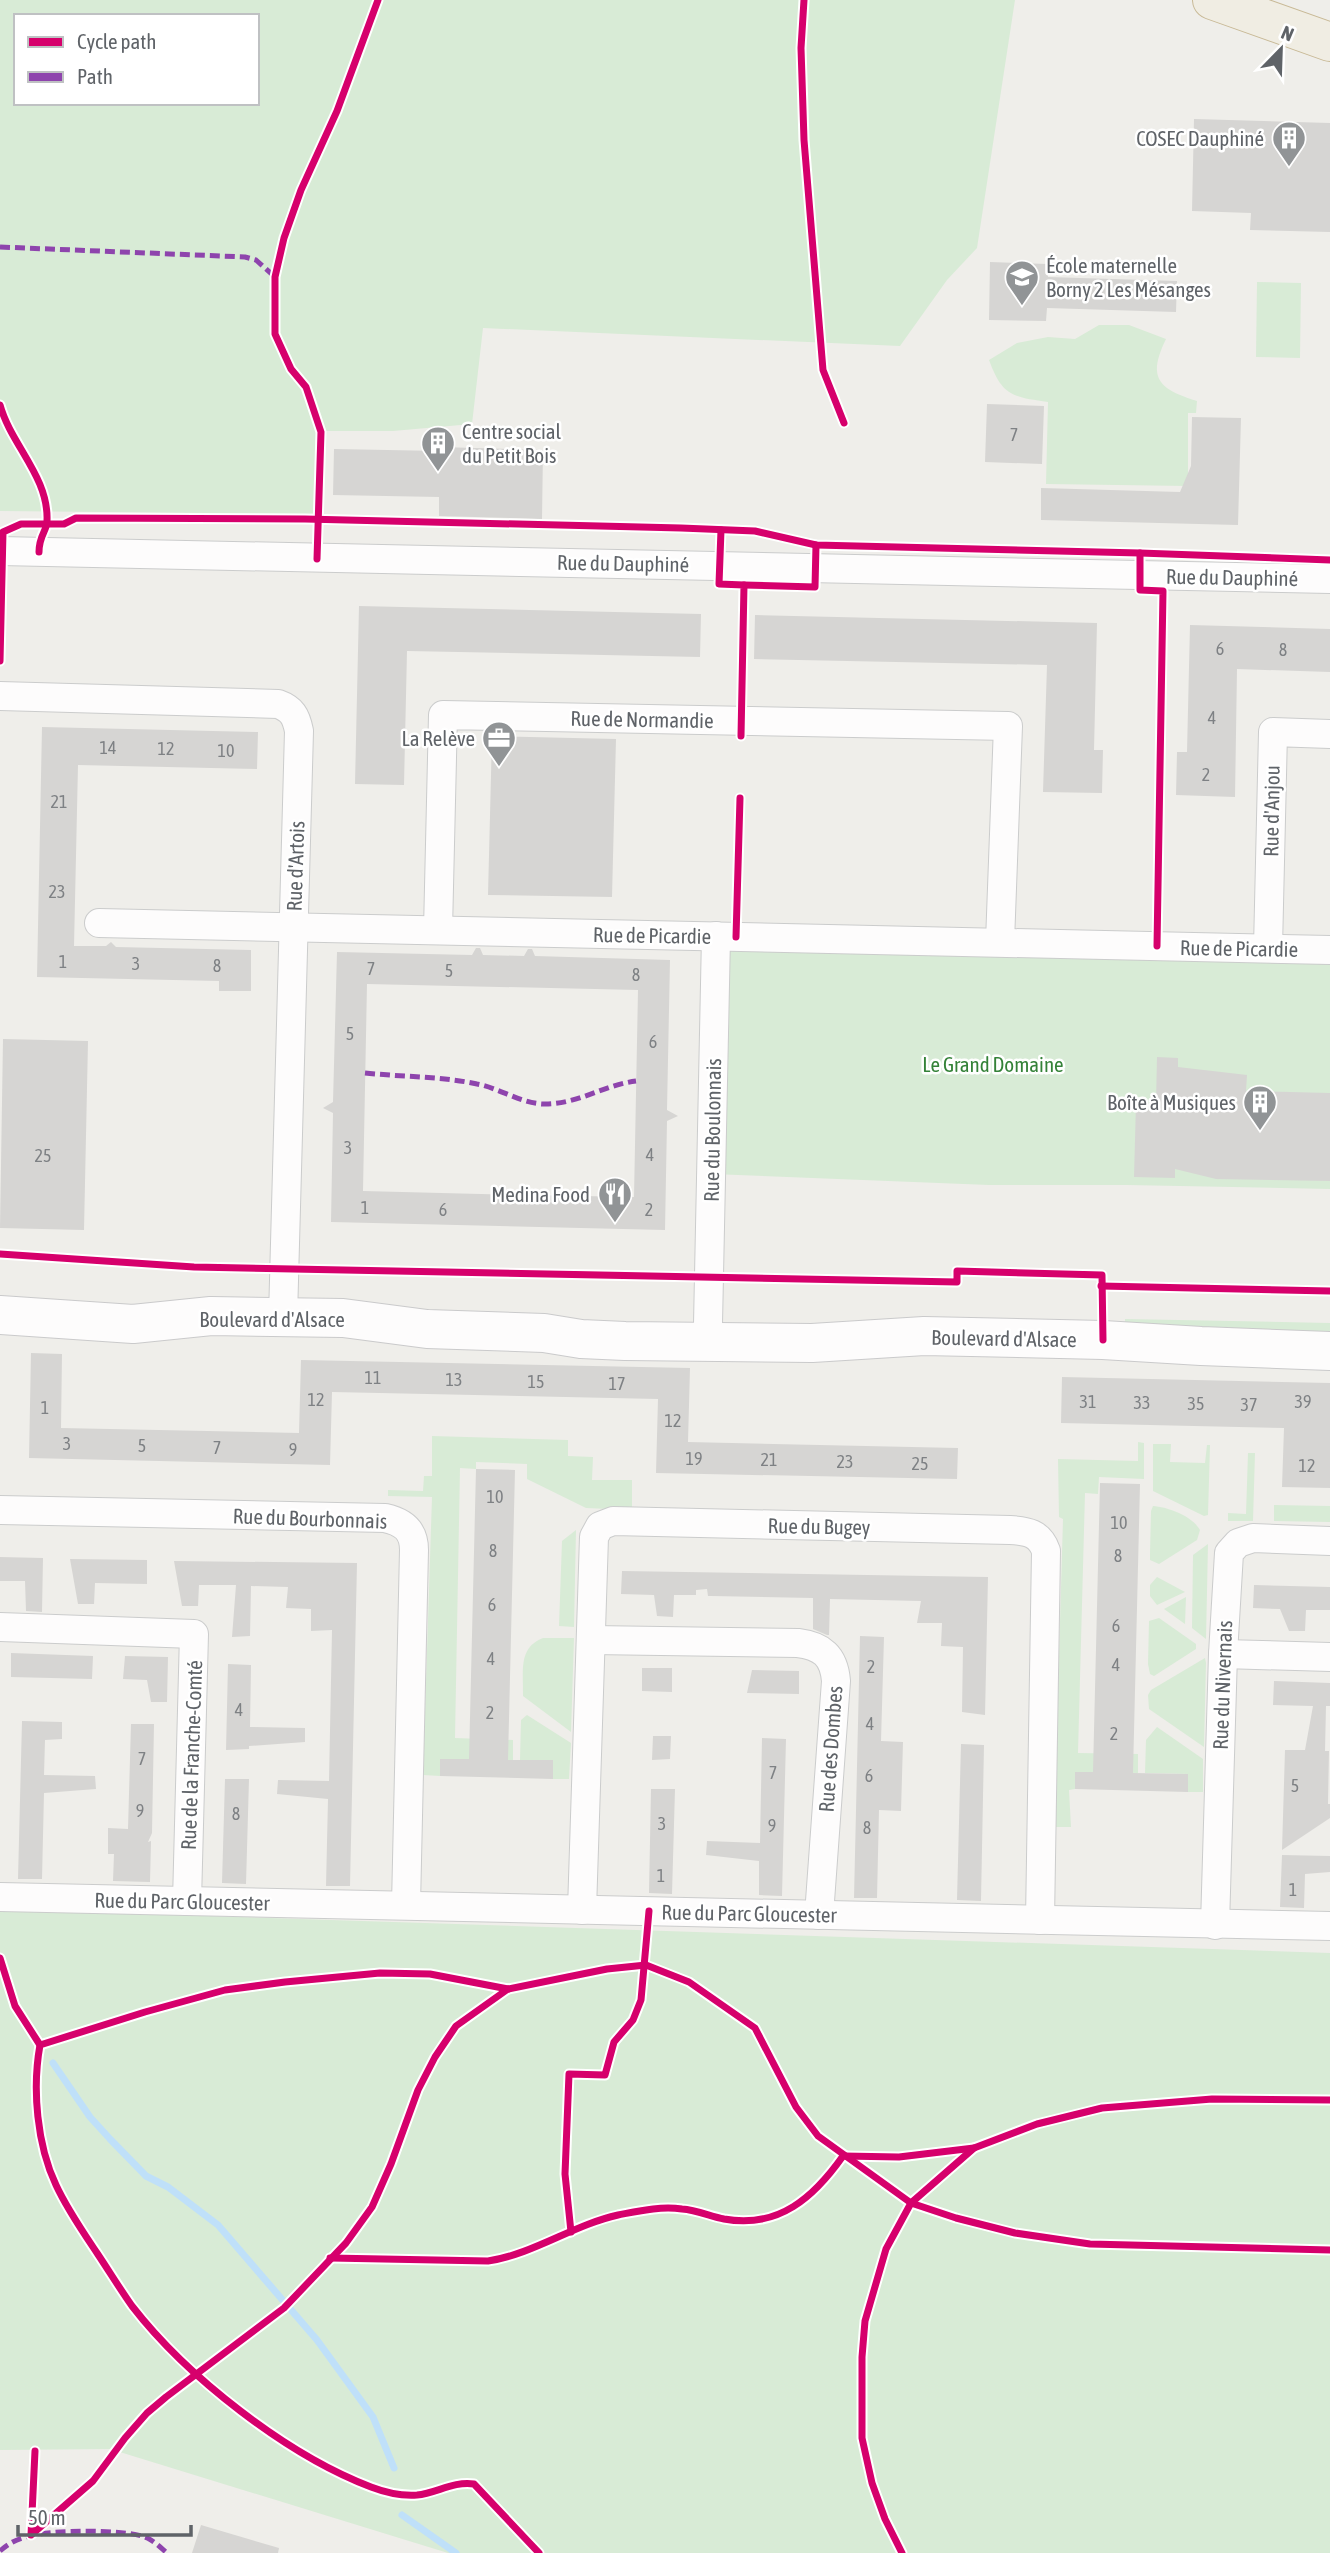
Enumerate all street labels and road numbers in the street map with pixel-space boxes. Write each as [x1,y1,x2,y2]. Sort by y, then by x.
street label: Rue du Dauphiné [557,550,689,576]
street label: Rue du Dauphiné [1166,564,1298,590]
street label: Rue de Normandie [570,706,714,732]
street label: Rue d'Anjou [1258,765,1284,857]
street label: Rue d'Artois [281,820,309,912]
street label: Rue de Picardie [593,922,711,948]
street label: Rue de Picardie [1180,935,1298,961]
street label: Rue du Boulonnais [699,1058,725,1202]
street label: Boulevard d'Alsace [199,1307,345,1331]
street label: Boulevard d'Alsace [931,1325,1077,1351]
street label: Rue du Bourbonnais [232,1503,388,1533]
street label: Rue du Bugey [767,1513,871,1539]
street label: Rue du Nivernais [1208,1620,1236,1750]
street label: Rue de la Franche-Comté [176,1660,206,1850]
street label: Rue des Dombes [814,1685,846,1813]
street label: Rue du Parc Gloucester [94,1887,271,1915]
street label: Rue du Parc Gloucester [661,1899,838,1927]

